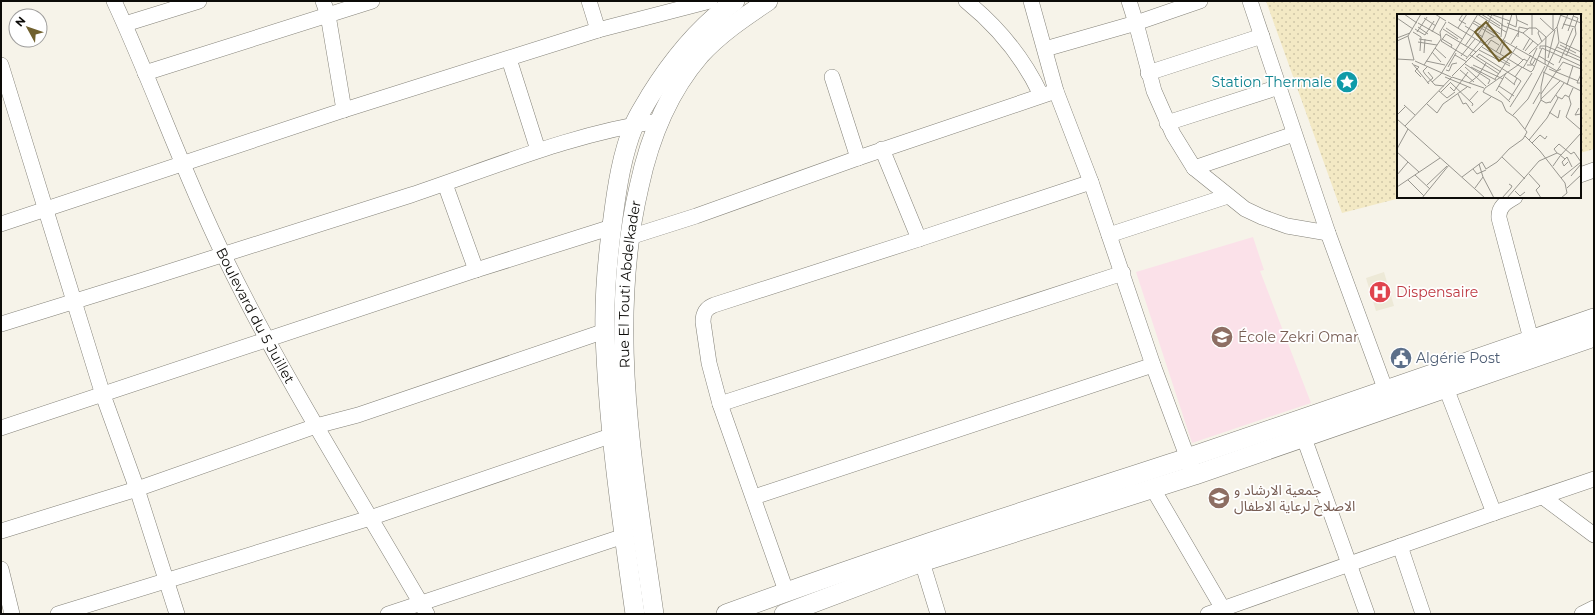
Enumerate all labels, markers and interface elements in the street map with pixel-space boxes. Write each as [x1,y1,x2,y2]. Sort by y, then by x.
north arrow [8,8,48,48]
text: N [12,14,29,29]
inset map [1397,14,1581,198]
place icon: Station Thermale [1334,69,1360,95]
place label: Station Thermale [1212,73,1332,91]
street label: Rue El Touti Abdelkader [615,198,645,368]
street label: Boulevard du 5 Juillet [212,245,299,387]
hospital icon: Dispensaire [1367,279,1393,305]
place label: Dispensaire [1396,283,1478,301]
school or university icon: École Zekri Omar [1209,324,1235,350]
place label: École Zekri Omar [1238,328,1359,346]
public building icon: Algérie Post [1388,345,1414,371]
place label: Algérie Post [1416,349,1501,367]
place label: جمعية الارشاد و الاصلاح لرعاية الاطفال [1234,481,1355,517]
school or university icon: جمعية الارشاد و الاصلاح لرعاية الاطفال [1206,485,1232,511]

